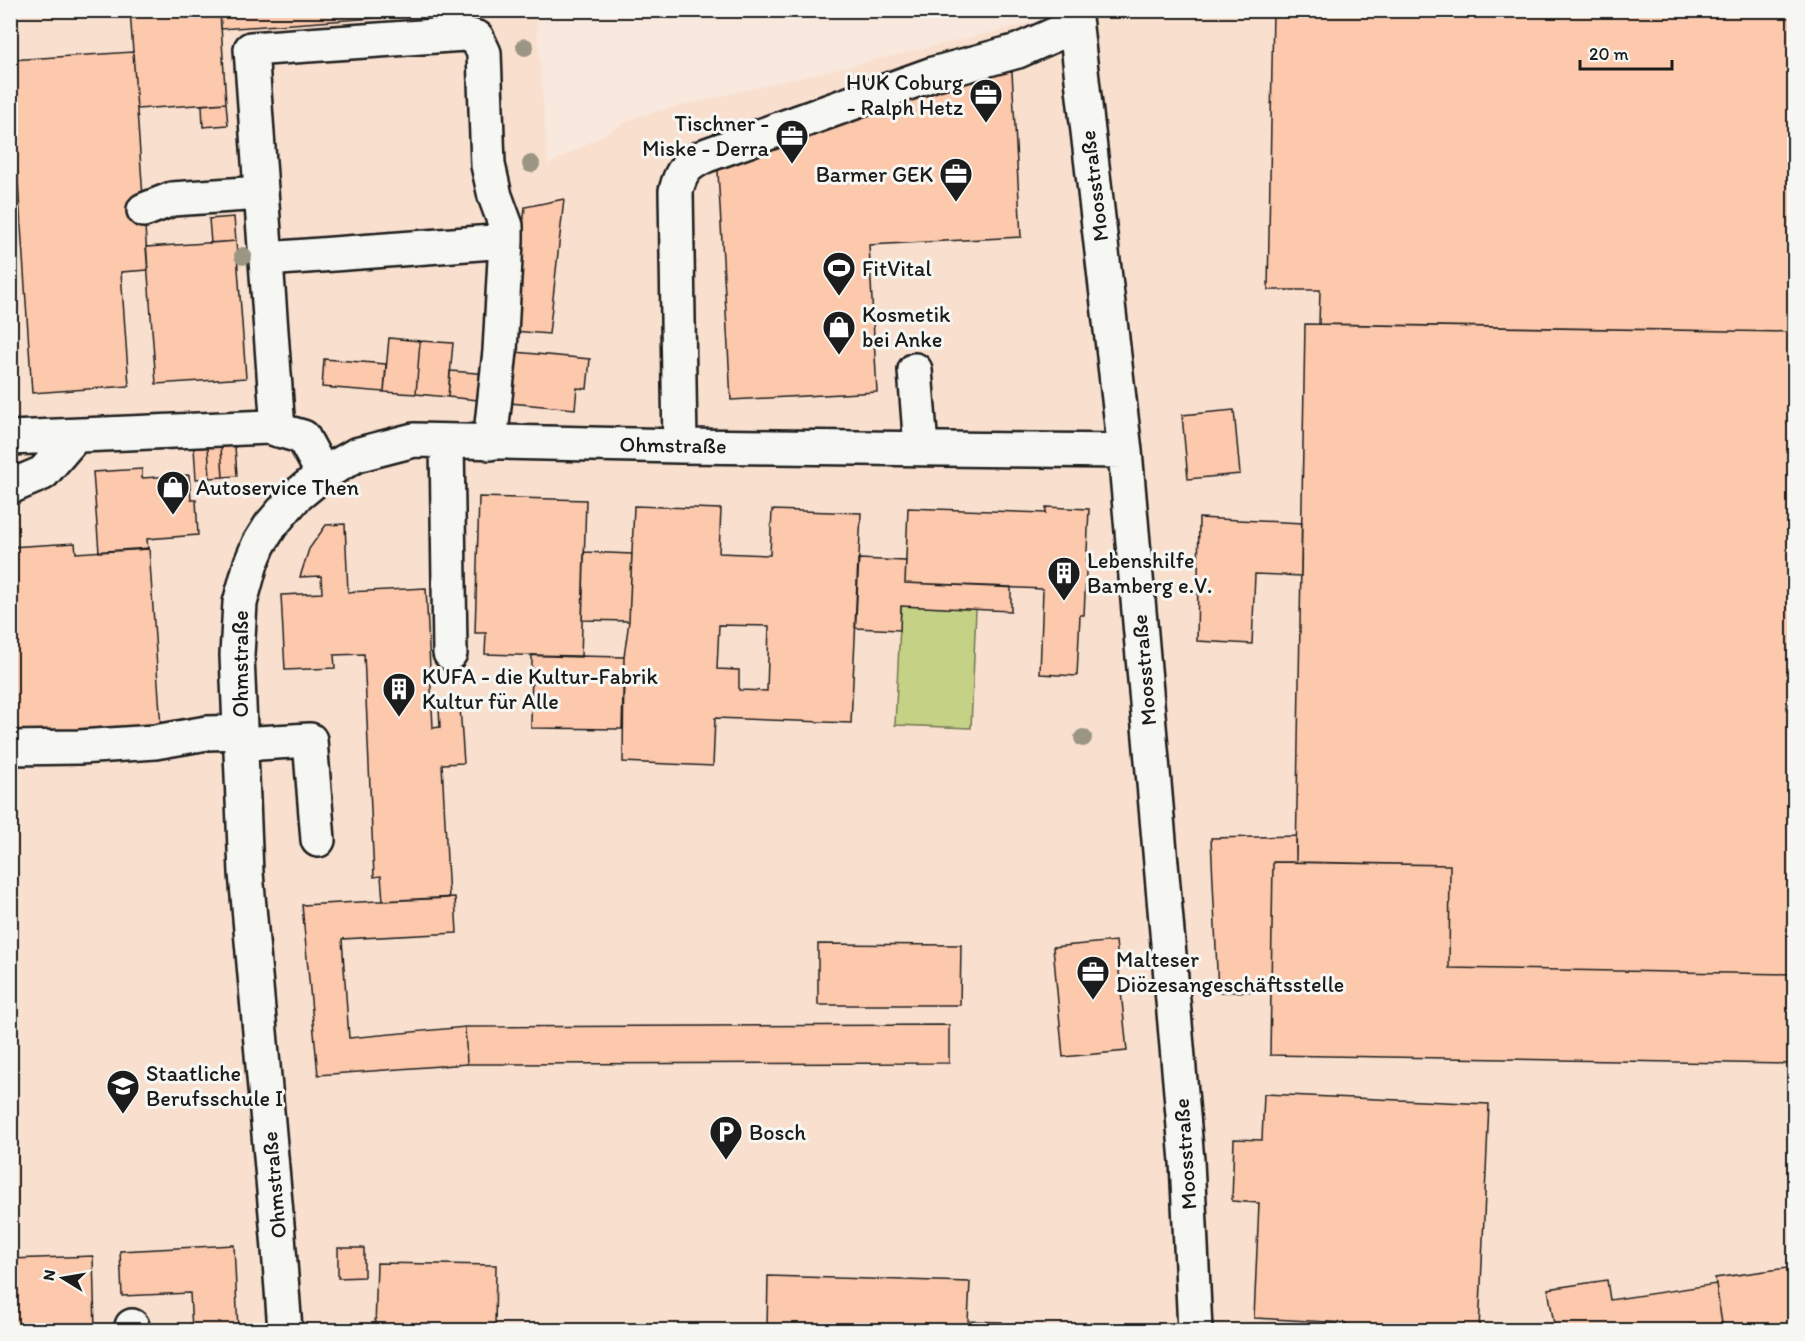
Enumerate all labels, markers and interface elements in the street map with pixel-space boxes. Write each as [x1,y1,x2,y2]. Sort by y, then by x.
scale bar [1580,33,1672,71]
text: 20 m [1589,43,1629,65]
place label: HUK Coburg - Ralph Hetz [846,69,964,121]
office icon: HUK Coburg - Ralph Hetz [968,77,1004,124]
place label: Tischner - Miske - Derra [642,110,770,162]
office icon: Tischner - Miske - Derra [774,118,810,165]
street label: Moosstraße [1074,129,1114,243]
office icon: Barmer GEK [938,156,974,203]
place label: Barmer GEK [816,161,933,188]
sports icon: FitVital [821,250,857,297]
place label: FitVital [862,255,932,282]
place label: Kosmetik bei Anke [862,301,951,353]
shop icon: Kosmetik bei Anke [821,309,857,356]
street label: Ohmstraße [619,431,727,459]
shop icon: Autoservice Then [155,469,191,516]
place label: Autoservice Then [196,474,360,501]
place label: Lebenshilfe Bamberg e.V. [1087,547,1212,599]
building icon: Lebenshilfe Bamberg e.V. [1046,555,1082,602]
street label: Ohmstraße [227,610,254,718]
street label: Moosstraße [1126,613,1162,727]
place label: KUFA - die Kultur-Fabrik Kultur für Alle [422,663,658,715]
building icon: KUFA - die Kultur-Fabrik Kultur für Alle [381,671,417,718]
place label: Malteser Diözesangeschäftsstelle [1116,946,1344,998]
office icon: Malteser Diözesangeschäftsstelle [1075,954,1111,1001]
place label: Staatliche Berufsschule I [146,1060,283,1112]
school or university icon: Staatliche Berufsschule I [105,1068,141,1115]
street label: Moosstraße [1168,1097,1202,1211]
parking icon: Bosch [708,1114,744,1161]
place label: Bosch [749,1119,806,1146]
street label: Ohmstraße [256,1130,292,1240]
north arrow [33,1248,93,1308]
text: N [38,1268,59,1282]

